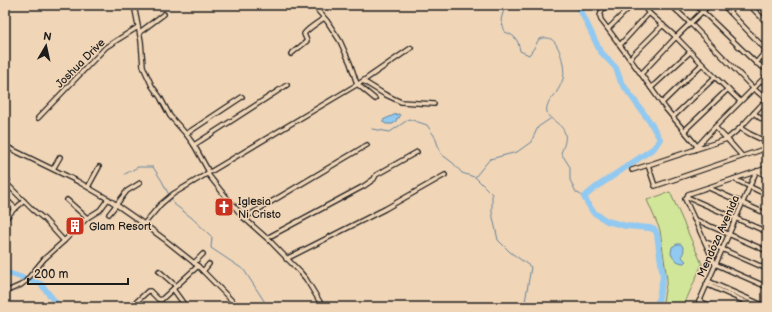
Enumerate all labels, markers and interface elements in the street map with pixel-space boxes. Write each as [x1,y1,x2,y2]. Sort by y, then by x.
north arrow [26,26,66,66]
text: N [42,30,53,44]
street label: Joshua Drive [53,36,108,91]
street label: Mendoza Avenida [695,193,742,279]
place label: Iglesia Ni Cristo [238,195,281,221]
church icon: Iglesia Ni Cristo [213,196,235,218]
building icon: Glam Resort [64,215,86,237]
place label: Glam Resort [89,220,152,233]
scale bar [28,260,128,286]
text: 200 m [34,267,68,282]

